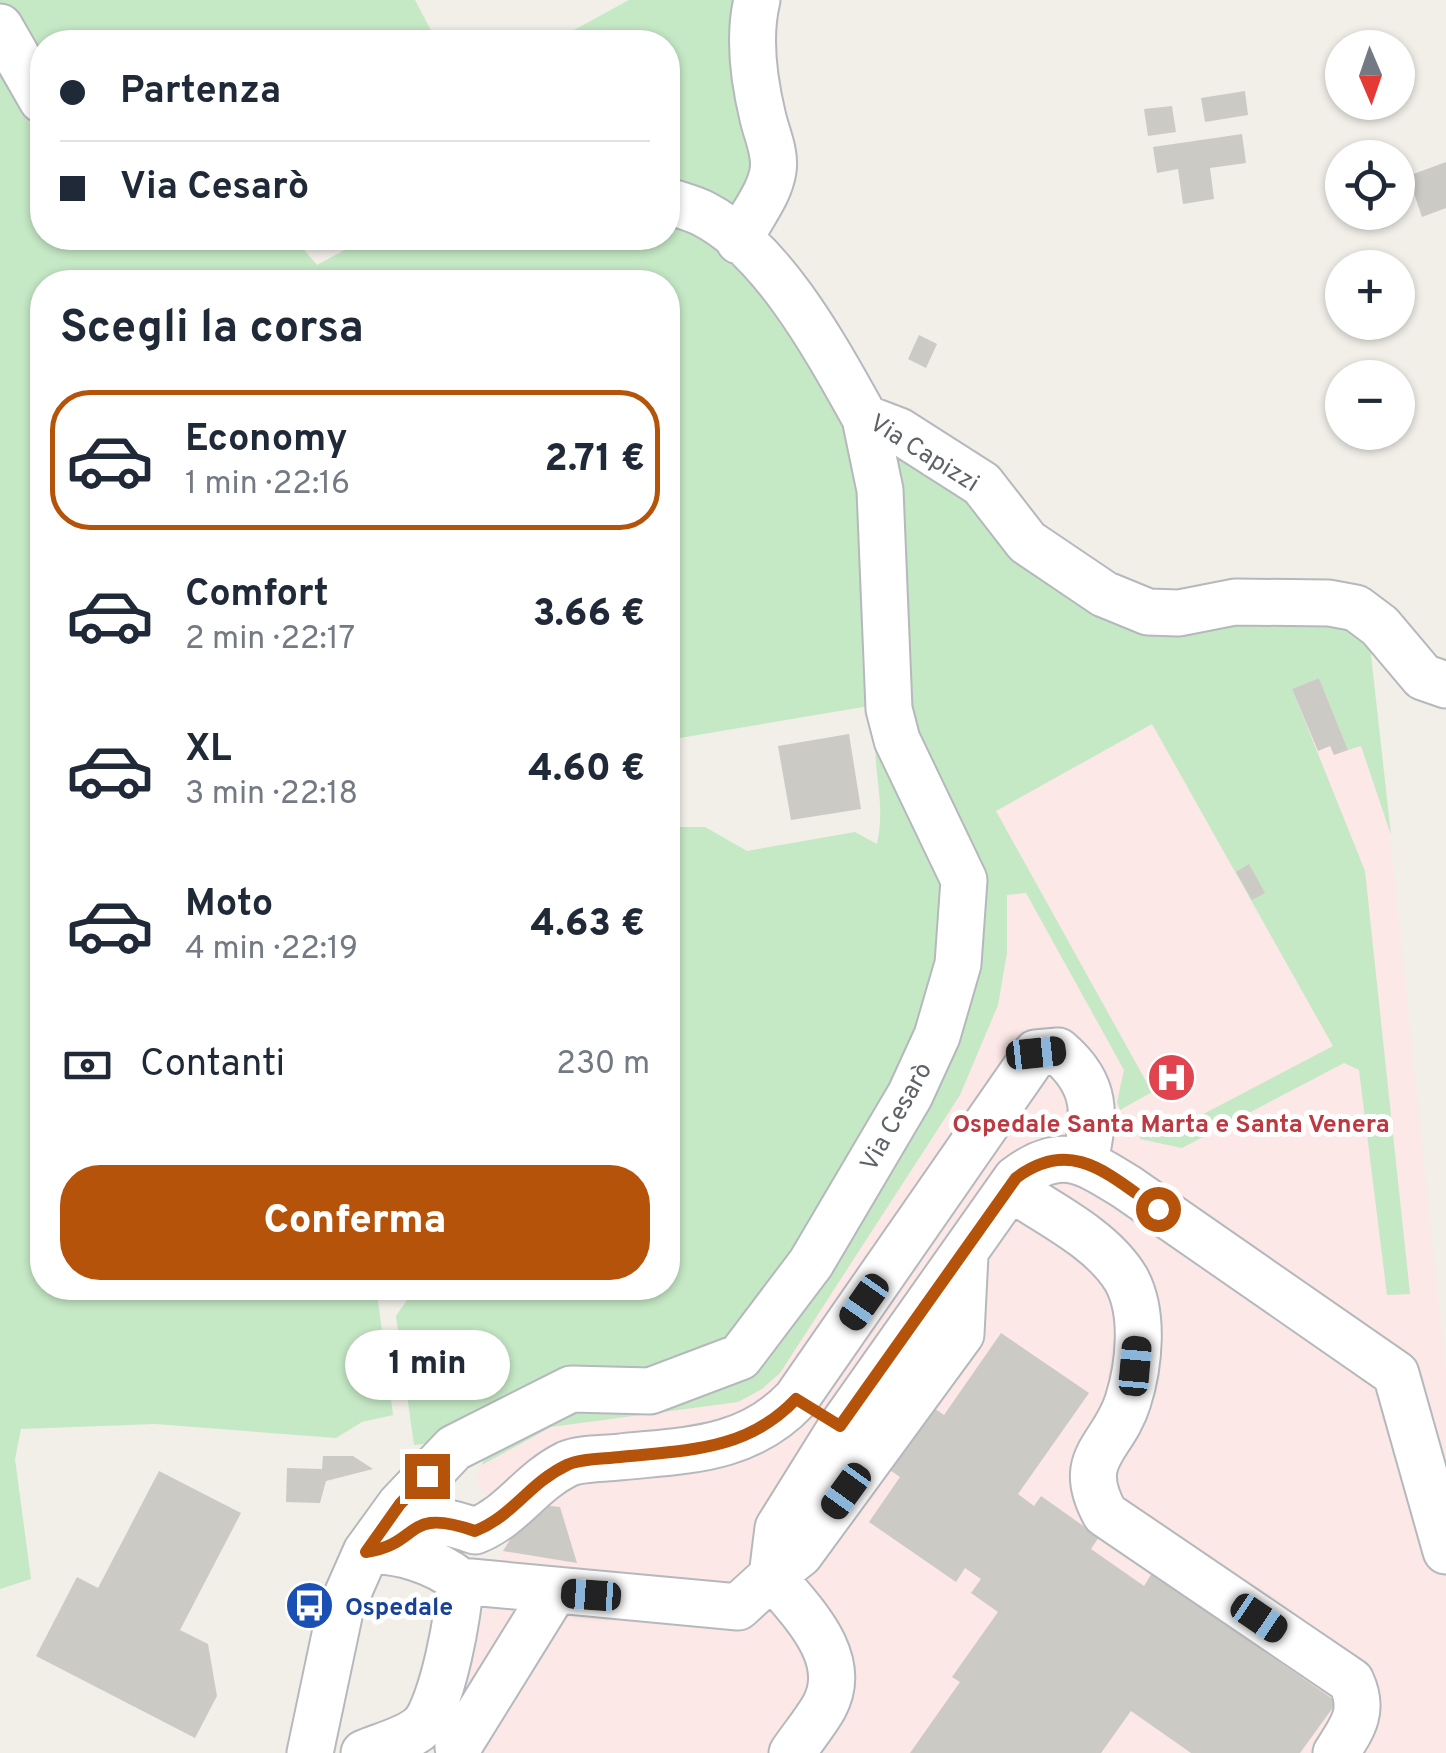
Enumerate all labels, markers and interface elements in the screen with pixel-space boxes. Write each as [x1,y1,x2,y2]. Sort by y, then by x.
north arrow [1325,30,1415,120]
map controls [1325,30,1415,450]
text: Partenza [120,68,281,117]
button: locate [1325,140,1415,230]
text: Via Cesarò [120,164,309,213]
button: + [1325,250,1415,340]
text: Scegli la corsa [60,301,364,358]
button: − [1325,360,1415,450]
street label: Via Capizzi [863,408,984,501]
icon: car [65,415,155,505]
text: Economy [185,416,347,465]
text: 2.71 € [545,436,645,485]
text: 1 min · 22:16 [185,465,350,505]
icon: car [65,570,155,660]
text: Comfort [185,571,329,620]
text: 3.66 € [533,591,645,640]
text: 2 min · 22:17 [185,620,355,660]
icon: car [65,725,155,815]
text: XL [185,726,232,775]
text: 4.60 € [528,746,645,795]
text: 3 min · 22:18 [185,775,358,815]
icon: car [65,880,155,970]
text: Moto [185,881,273,930]
text: 4.63 € [531,901,645,950]
text: 4 min · 22:19 [185,930,358,970]
car [1005,1035,1067,1071]
icon: cash [60,1038,115,1093]
text: Contanti [140,1041,285,1090]
text: 230 m [556,1045,650,1085]
hospital icon: Ospedale Santa Marta e Santa Venera [1145,1051,1197,1103]
street label: Via Cesarò [855,1057,941,1178]
place label: Ospedale Santa Marta e Santa Venera [952,1110,1390,1142]
button: Conferma [60,1165,650,1280]
route start [1136,1187,1181,1232]
car [835,1269,893,1335]
callout: 1 min [344,1331,510,1401]
car [1117,1335,1153,1397]
text: 1 min [388,1345,467,1385]
route end [405,1454,450,1499]
car [816,1458,876,1524]
car [560,1578,622,1612]
bus stop icon: Ospedale [284,1580,336,1632]
car [1226,1589,1292,1647]
place label: Ospedale [345,1593,453,1625]

